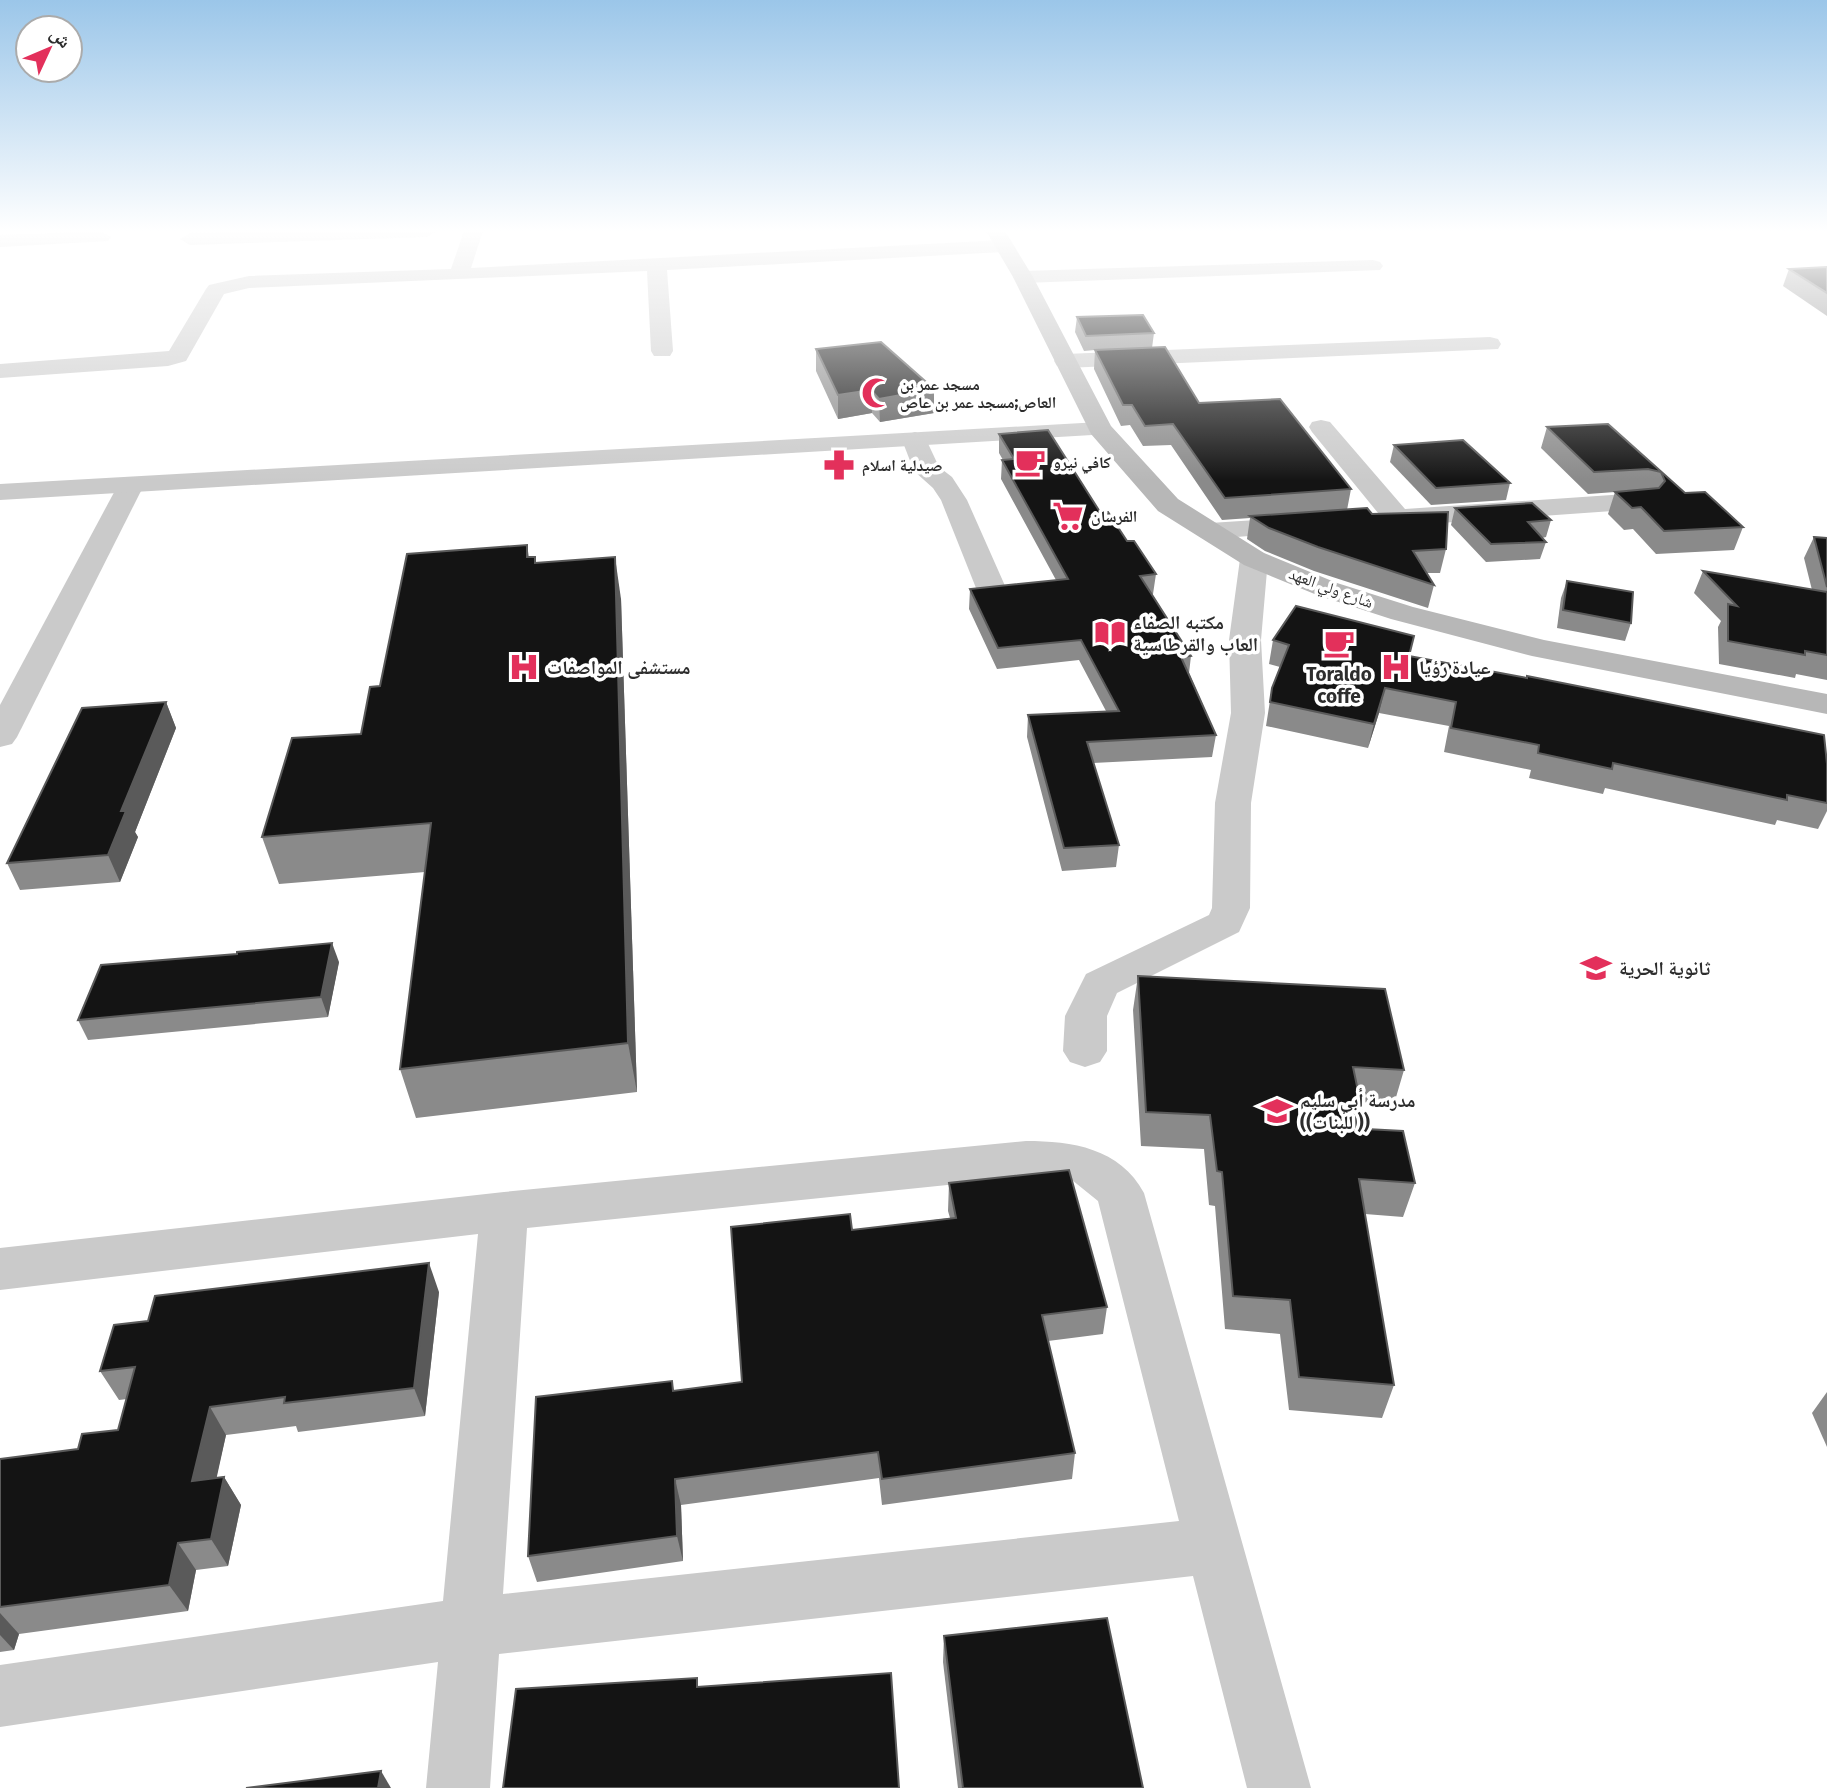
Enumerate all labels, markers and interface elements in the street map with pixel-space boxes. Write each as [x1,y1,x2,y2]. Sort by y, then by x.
north arrow [14,14,84,84]
text: ش [46,22,76,53]
place label: مسجد عمر بن العاص;مسجد عمر بن عاص [900,375,1056,412]
mosque icon: مسجد عمر بن العاص;مسجد عمر بن عاص [860,376,894,410]
cafe icon: كافي نيرو [1013,445,1047,479]
pharmacy icon: صيدلية اسلام [822,448,856,482]
place label: كافي نيرو [1053,453,1111,474]
place label: صيدلية اسلام [862,456,943,477]
supermarket icon: الفرسان [1051,499,1085,533]
place label: الفرسان [1091,507,1137,526]
street label: شارع ولي العهد [1285,564,1376,615]
place label: مكتبه الصفاء العاب والقرطاسية [1133,611,1258,656]
library icon: مكتبه الصفاء العاب والقرطاسية [1093,616,1127,650]
cafe icon: Toraldo coffe [1322,626,1356,660]
hospital icon: مستشفى المواصفات [507,650,541,684]
hospital icon: عيادة رؤيا [1379,650,1413,684]
place label: مستشفى المواصفات [547,656,691,679]
place label: عيادة رؤيا [1419,656,1491,679]
place label: Toraldo coffe [1306,663,1372,708]
school or university icon: ثانوية الحرية [1579,951,1613,985]
place label: ثانوية الحرية [1619,957,1711,980]
place label: مدرسة أبي سليم ((للبنات )) [1300,1088,1416,1134]
school or university icon: مدرسة أبي سليم ((للبنات )) [1260,1094,1294,1128]

